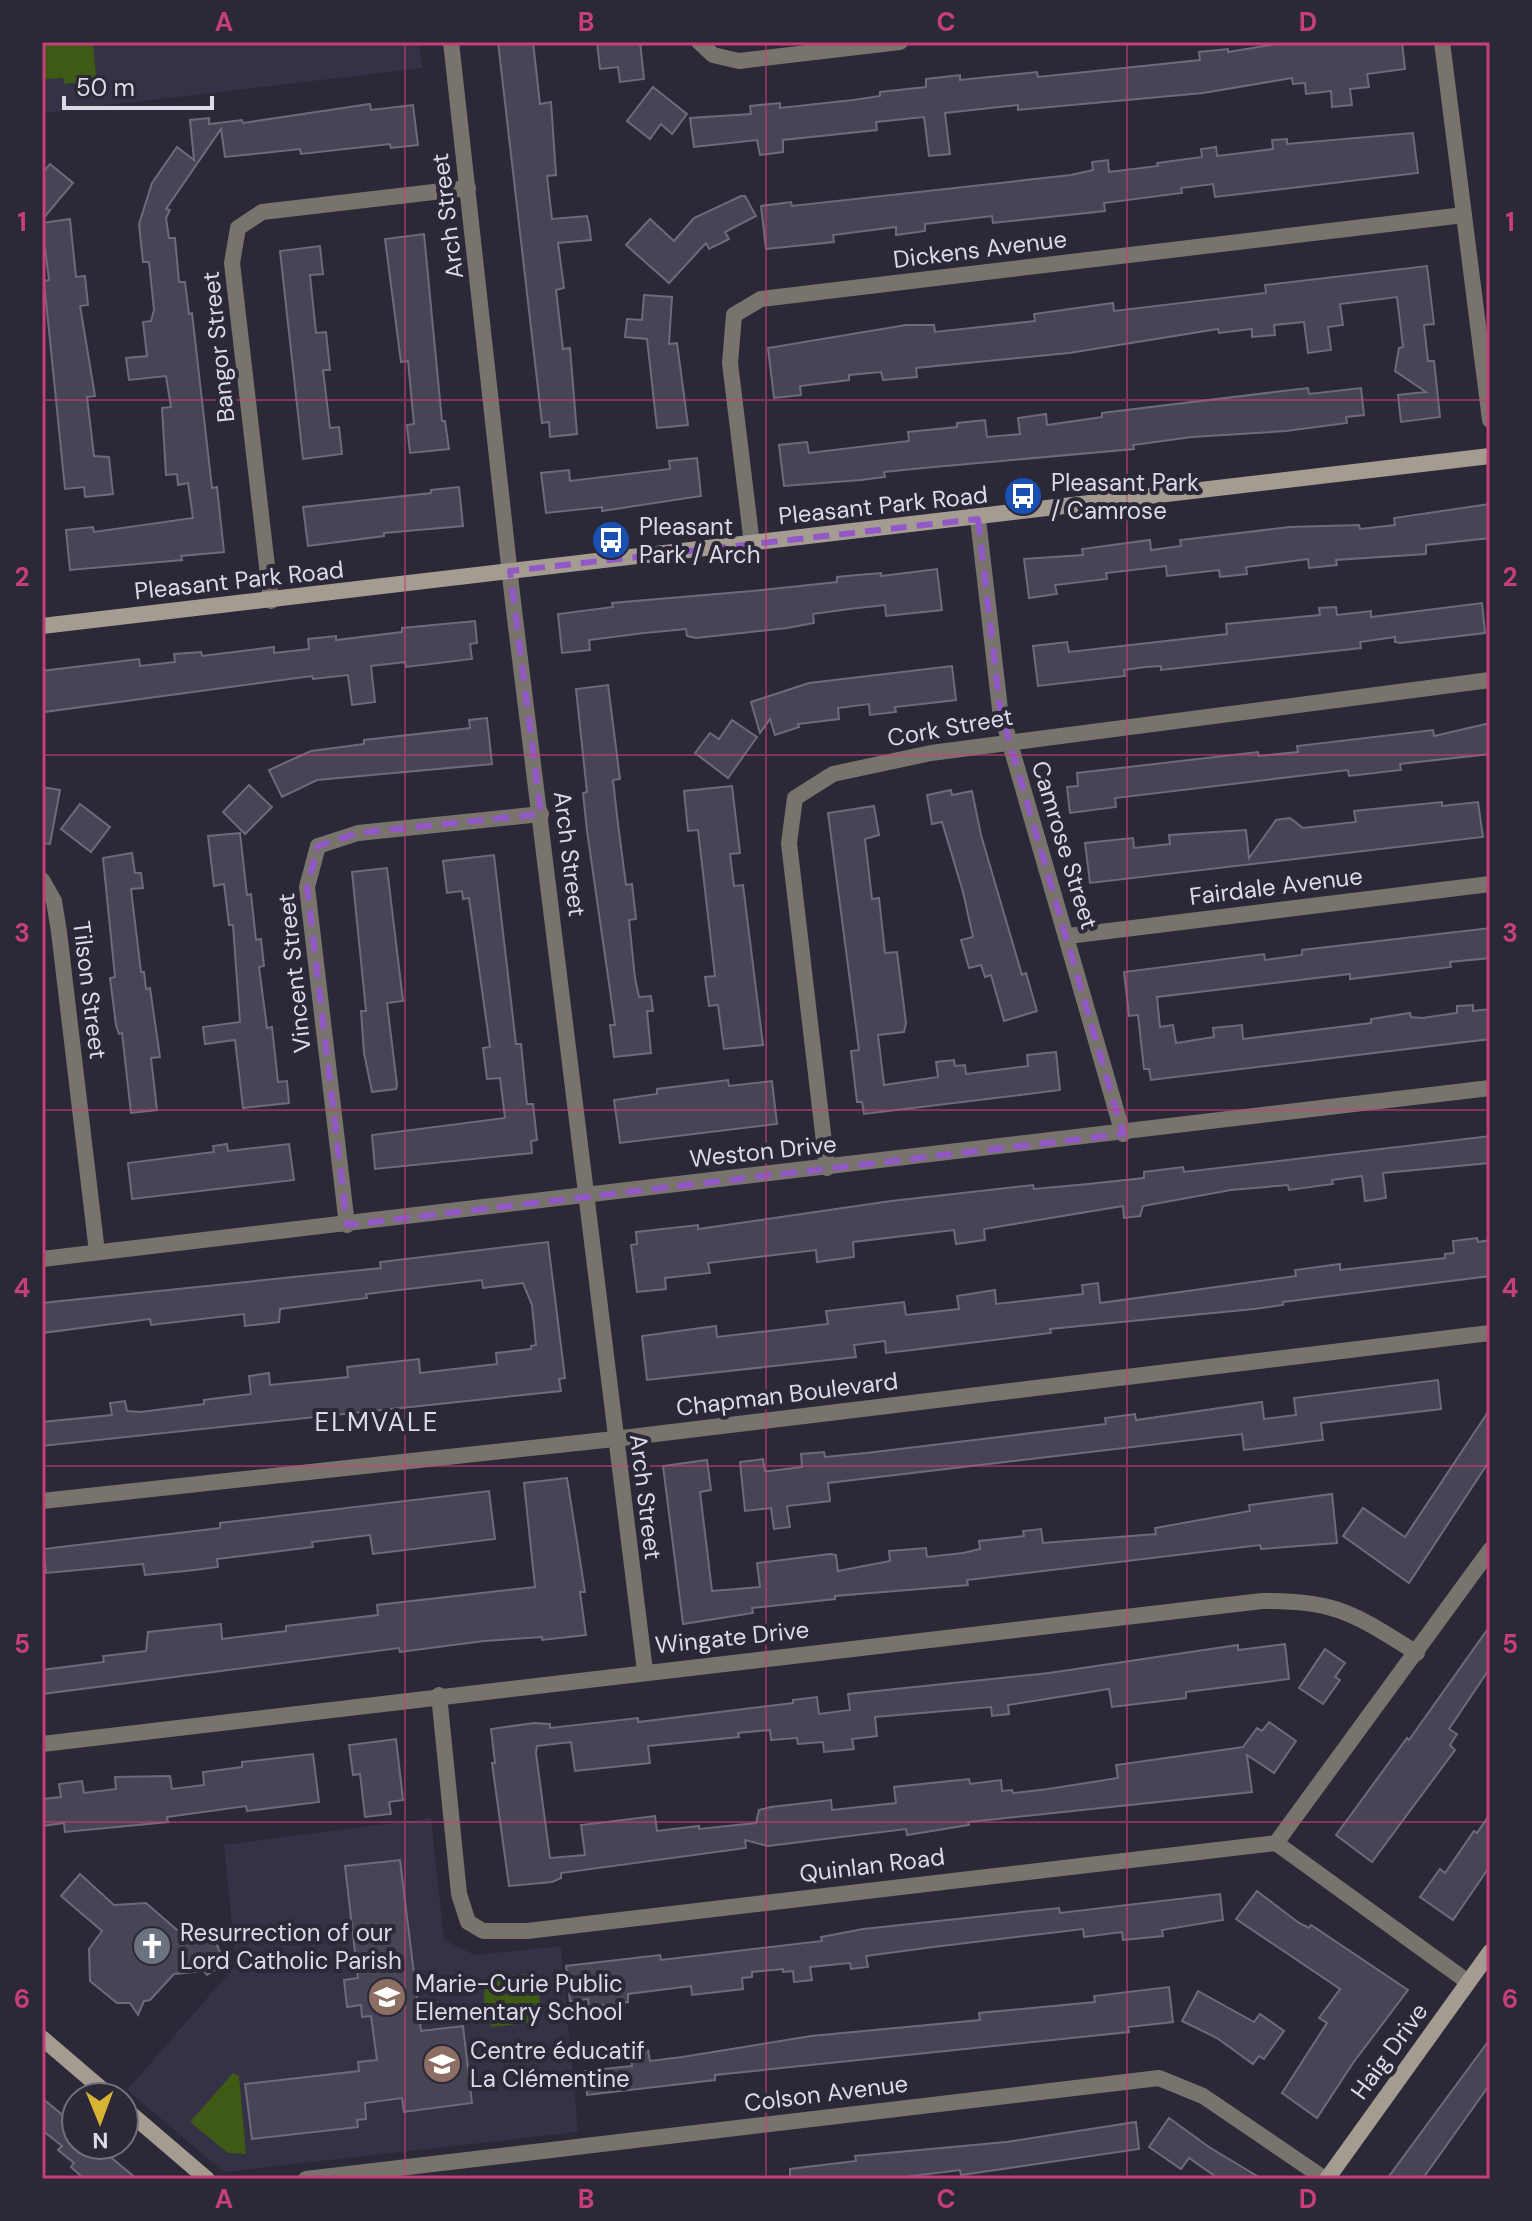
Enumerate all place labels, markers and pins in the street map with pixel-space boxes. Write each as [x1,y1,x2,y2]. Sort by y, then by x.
place label: Pleasant Park / Camrose [1051,467,1199,526]
bus stop icon: Pleasant Park / Camrose [1002,475,1044,517]
place label: Pleasant Park / Arch [639,511,760,570]
bus stop icon: Pleasant Park / Arch [590,519,632,561]
place label: Resurrection of our Lord Catholic Parish [180,1917,402,1976]
church icon: Resurrection of our Lord Catholic Parish [131,1925,173,1967]
place label: Marie-Curie Public Elementary School [415,1968,623,2027]
school or university icon: Marie-Curie Public Elementary School [366,1976,408,2018]
place label: Centre éducatif La Clémentine [470,2035,645,2094]
school or university icon: Centre éducatif La Clémentine [421,2043,463,2085]

